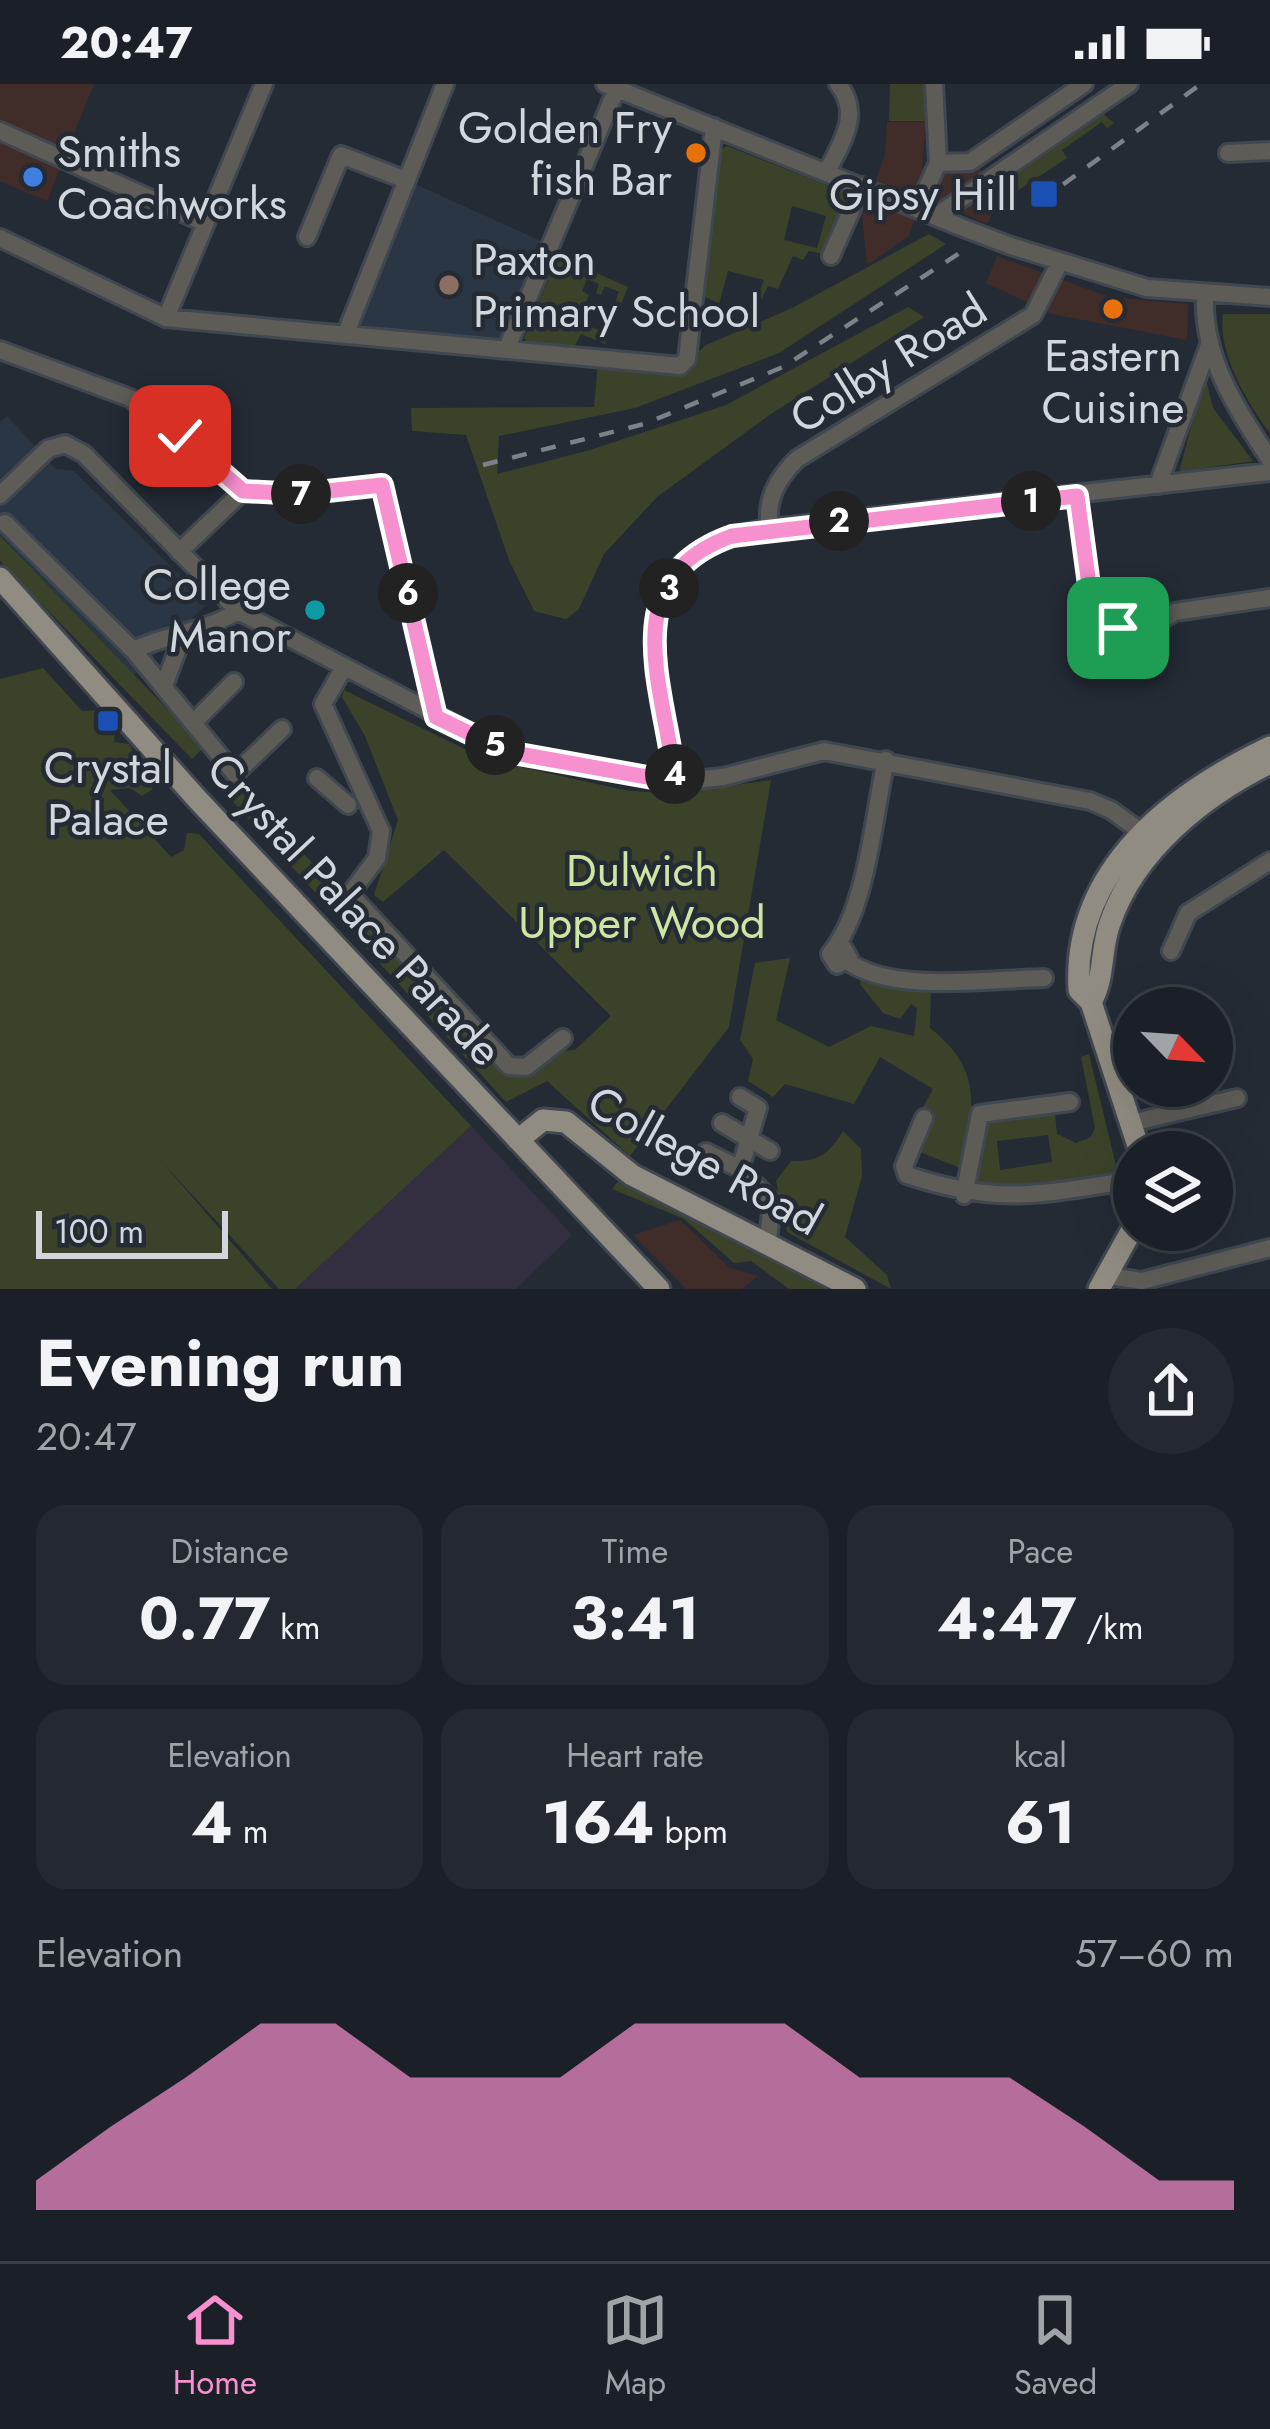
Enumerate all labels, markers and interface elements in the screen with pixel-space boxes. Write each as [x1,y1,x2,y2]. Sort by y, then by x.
text: 20:47 [60,10,192,75]
place label: Golden Fry fish Bar [458,95,673,212]
place label: Smiths Coachworks [57,119,287,236]
marker: Golden Fry fish Bar [683,140,709,166]
place label: Gipsy Hill [829,162,1017,227]
marker: Smiths Coachworks [20,164,46,190]
marker: Gipsy Hill [1028,178,1060,210]
place label: Paxton Primary School [473,227,760,344]
marker: Paxton Primary School [436,272,462,298]
street label: Colby Road [777,277,999,450]
marker: Eastern Cuisine [1100,296,1126,322]
place label: Eastern Cuisine [1042,323,1184,440]
pin [129,385,231,487]
icon: check [147,403,213,469]
pin: 7 [271,464,331,524]
text: 7 [291,470,311,517]
pin: 1 [1001,471,1061,531]
text: 1 [1023,477,1039,524]
pin: 2 [809,491,869,551]
text: 2 [828,497,850,544]
place label: College Manor [143,552,292,669]
pin: 3 [639,558,699,618]
pin: 6 [378,563,438,623]
text: 3 [659,564,679,611]
text: 6 [397,569,419,616]
pin [1067,577,1169,679]
icon: arrive [1085,595,1151,661]
marker: College Manor [302,597,328,623]
marker: Crystal Palace [95,708,121,734]
pin: 5 [465,715,525,775]
text: 5 [484,721,506,768]
place label: Crystal Palace [44,735,172,852]
street label: Crystal Palace Parade [192,738,517,1081]
pin: 4 [645,744,705,804]
text: 4 [663,750,687,797]
park label: Dulwich Upper Wood [518,838,766,955]
north arrow [1113,987,1233,1107]
map controls [1113,987,1233,1251]
street label: College Road [576,1069,834,1252]
button: layers [1113,1131,1233,1251]
scale bar [36,1205,228,1258]
text: 100 m [54,1208,144,1255]
text: Evening run [36,1315,405,1411]
button: share [1108,1328,1234,1454]
text: 20:47 [36,1408,137,1465]
text: Distance [171,1528,289,1575]
text: Time [602,1528,668,1575]
text: Pace [1007,1528,1073,1575]
text: 0.77 [139,1575,270,1662]
text: 3:41 [570,1575,699,1662]
text: 4:47 [937,1575,1076,1662]
text: km [270,1604,320,1651]
text: /km [1076,1604,1144,1651]
text: Elevation [167,1732,292,1779]
text: Heart rate [566,1732,704,1779]
text: kcal [1014,1732,1067,1779]
text: 4 [191,1779,233,1866]
text: 164 [542,1779,655,1866]
text: 61 [1005,1779,1076,1866]
text: m [233,1808,268,1855]
text: bpm [655,1808,728,1855]
text: Elevation [36,1925,183,1982]
text: 57–60 m [1075,1925,1234,1982]
tab: Home [173,2287,257,2406]
tab: Map [602,2287,668,2406]
tab: Saved [1014,2287,1097,2406]

